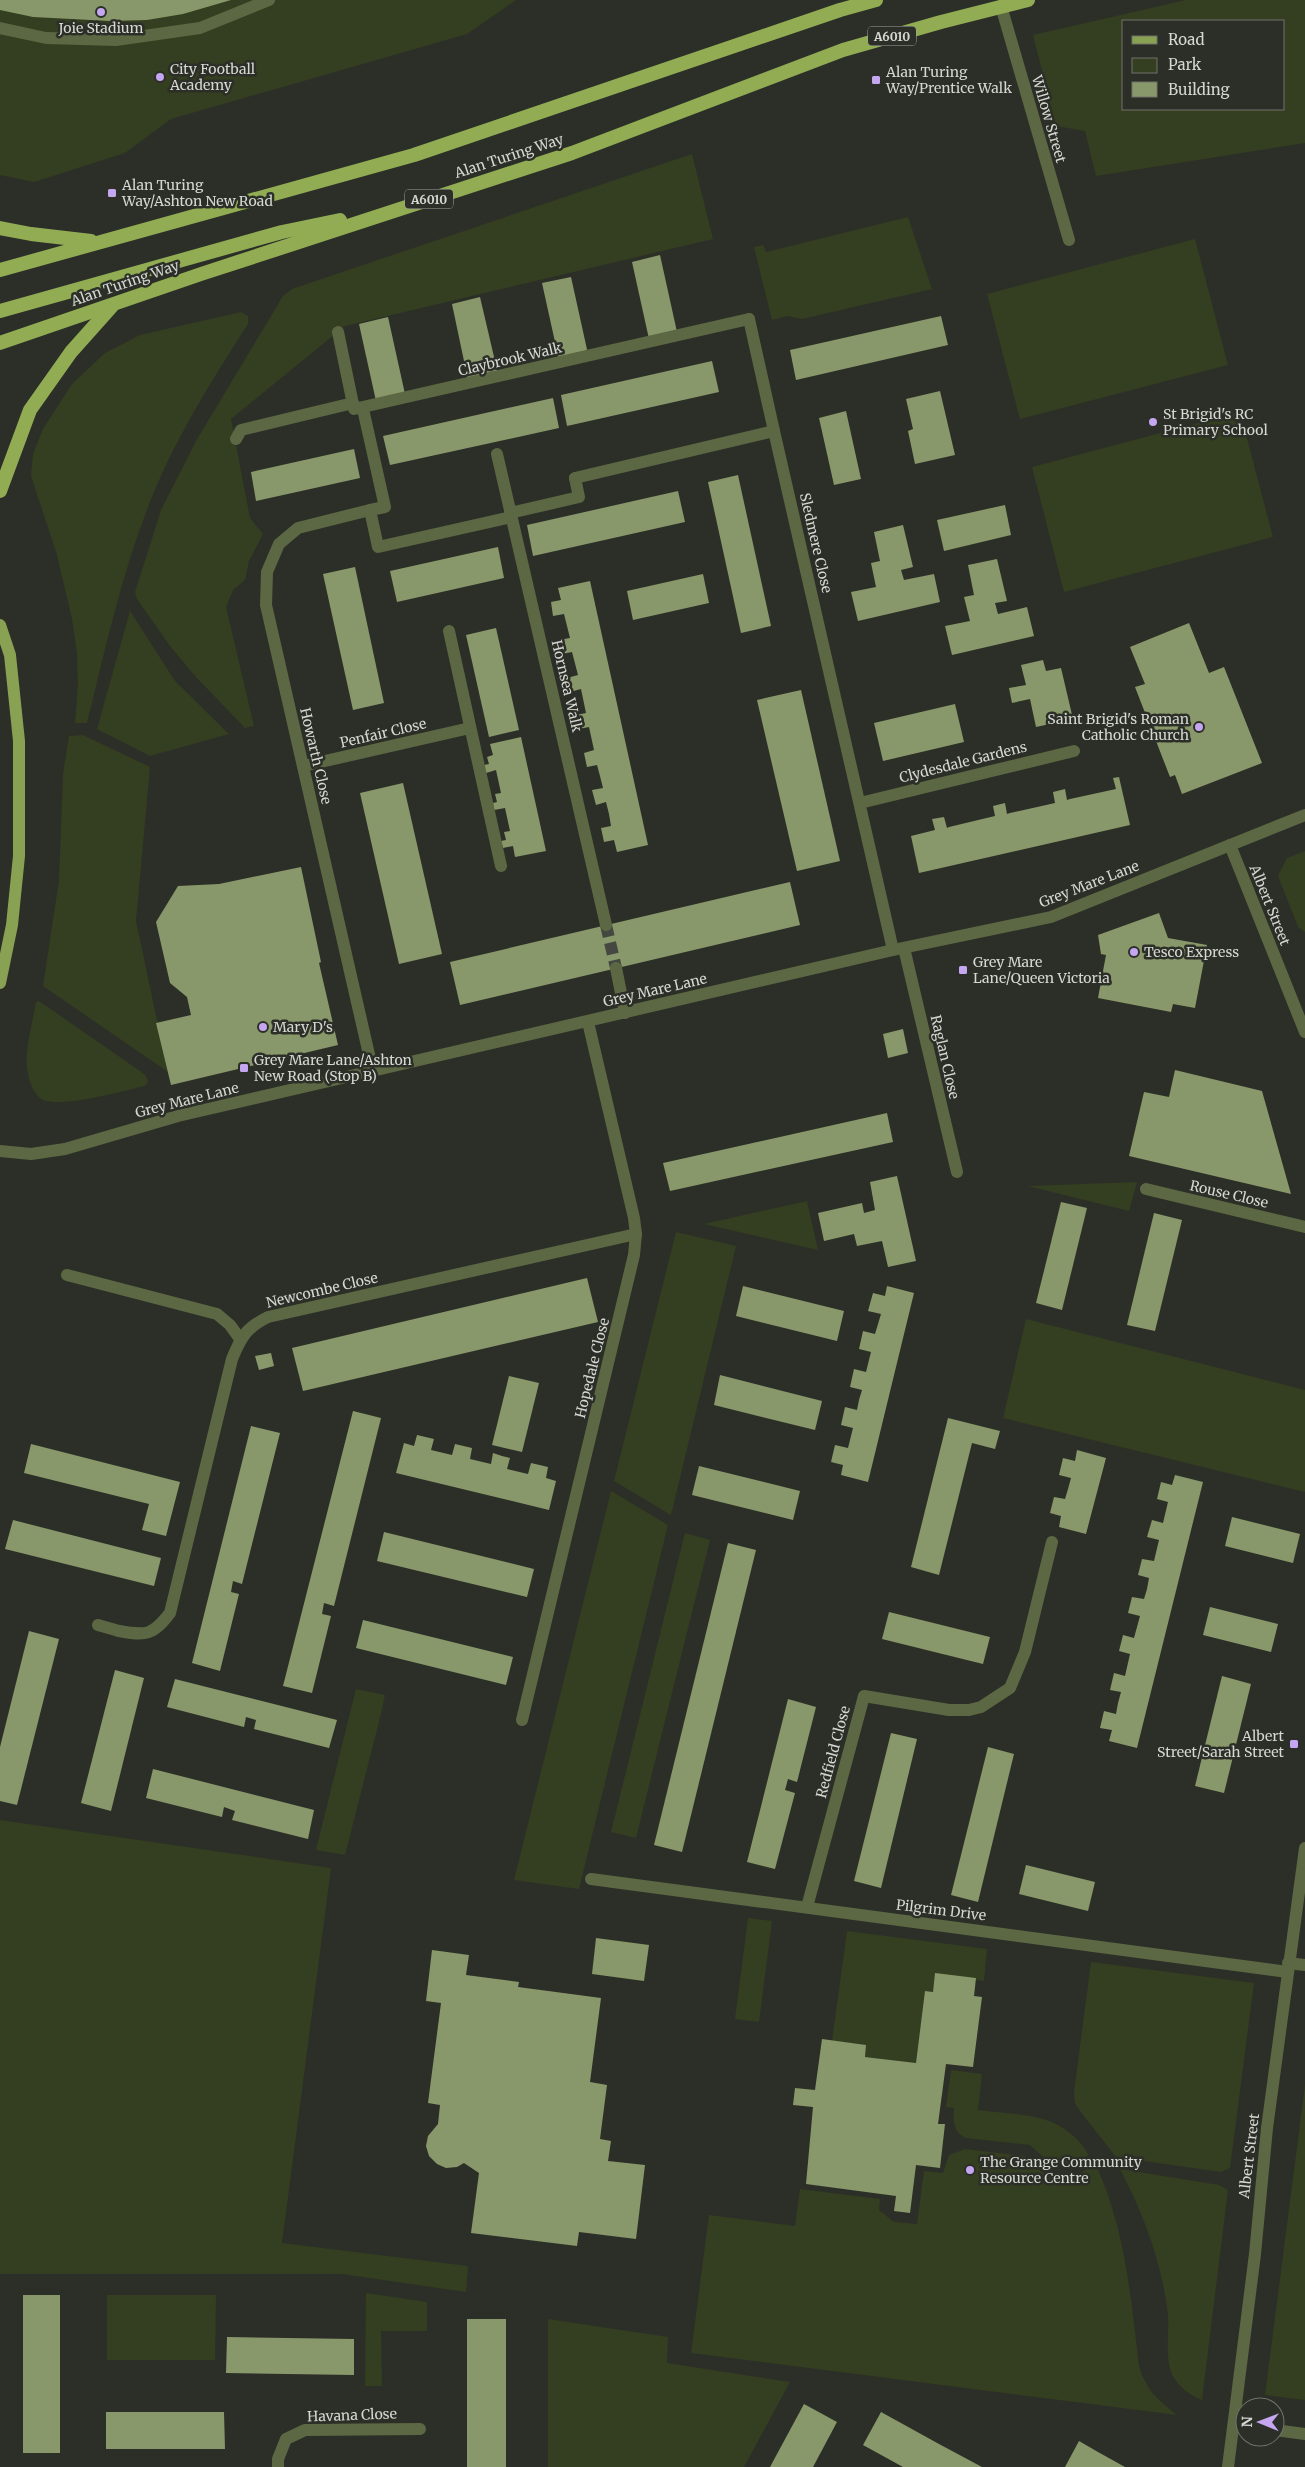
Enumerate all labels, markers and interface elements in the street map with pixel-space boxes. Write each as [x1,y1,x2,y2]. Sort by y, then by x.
marker: Joie Stadium [95,6,107,18]
place label: Joie Stadium [58,19,144,37]
legend [1122,20,1285,110]
road number: A6010 [868,27,916,46]
text: Road [1168,30,1204,49]
text: Park [1168,55,1202,74]
place label: City Football Academy [169,60,256,94]
place label: Alan Turing Way/Prentice Walk [885,63,1012,97]
marker: City Football Academy [154,71,166,83]
street label: Willow Street [1028,72,1070,165]
marker: Alan Turing Way/Prentice Walk [870,74,882,86]
text: Building [1168,80,1230,99]
street label: Alan Turing Way [451,130,567,182]
place label: Alan Turing Way/Ashton New Road [121,176,273,210]
marker: Alan Turing Way/Ashton New Road [106,187,118,199]
road number: A6010 [405,190,453,208]
street label: Alan Turing Way [67,256,182,310]
street label: Claybrook Walk [456,338,564,380]
place label: St Brigid's RC Primary School [1163,405,1268,439]
marker: St Brigid's RC Primary School [1147,416,1159,428]
street label: Sledmere Close [796,491,836,595]
street label: Hornsea Walk [548,638,586,734]
street label: Howarth Close [296,706,336,806]
place label: Saint Brigid's Roman Catholic Church [1047,710,1189,744]
street label: Penfair Close [338,714,428,752]
marker: Saint Brigid's Roman Catholic Church [1193,721,1205,733]
street label: Clydesdale Gardens [897,737,1029,787]
street label: Grey Mare Lane [1036,857,1142,911]
street label: Albert Street [1245,861,1295,948]
place label: Tesco Express [1144,943,1239,961]
marker: Tesco Express [1128,946,1140,958]
place label: Grey Mare Lane/Queen Victoria [973,953,1110,987]
marker: Grey Mare Lane/Queen Victoria [957,964,969,976]
street label: Grey Mare Lane [601,969,709,1011]
street label: Raglan Close [927,1013,963,1101]
place label: Mary D's [273,1018,333,1036]
marker: Mary D's [257,1021,269,1033]
place label: Grey Mare Lane/Ashton New Road (Stop B) [254,1051,412,1085]
marker: Grey Mare Lane/Ashton New Road (Stop B) [238,1062,250,1074]
street label: Grey Mare Lane [133,1078,241,1122]
street label: Rouse Close [1188,1176,1270,1212]
street label: Newcombe Close [264,1268,380,1312]
street label: Hopedale Close [571,1316,613,1420]
street label: Redfield Close [812,1704,854,1800]
place label: Albert Street/Sarah Street [1157,1727,1285,1761]
marker: Albert Street/Sarah Street [1288,1738,1300,1750]
street label: Pilgrim Drive [895,1896,987,1924]
street label: Albert Street [1235,2112,1263,2201]
place label: The Grange Community Resource Centre [980,2153,1143,2187]
marker: The Grange Community Resource Centre [964,2164,976,2176]
north arrow [1235,2397,1285,2447]
street label: Havana Close [307,2404,397,2426]
text: N [1238,2416,1256,2427]

